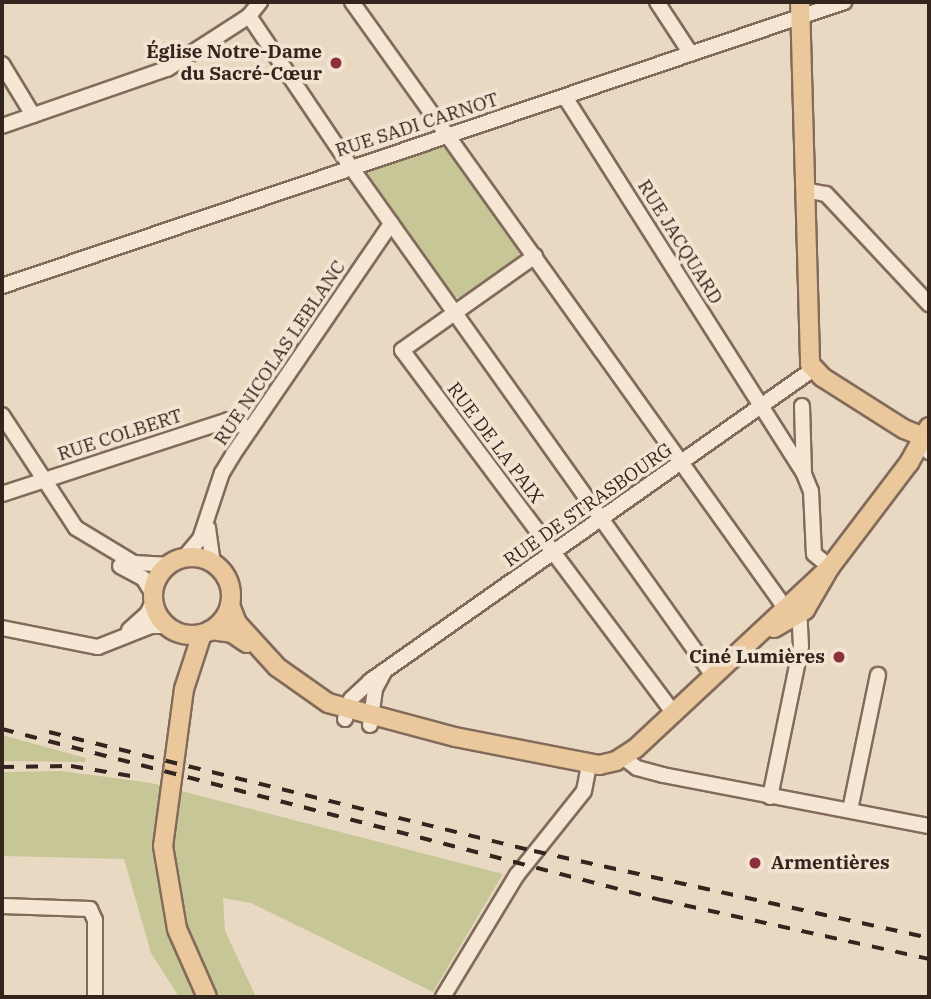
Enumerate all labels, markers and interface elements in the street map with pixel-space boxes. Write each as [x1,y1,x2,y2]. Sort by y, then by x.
place label: Église Notre-Dame du Sacré-Cœur [146,41,322,85]
marker: Église Notre-Dame du Sacré-Cœur [328,55,344,71]
street label: RUE SADI CARNOT [333,88,501,162]
street label: RUE JACQUARD [633,176,727,308]
street label: RUE NICOLAS LEBLANC [210,256,350,450]
street label: RUE DE LA PAIX [442,378,548,508]
street label: RUE COLBERT [55,404,185,466]
street label: RUE DE STRASBOURG [499,438,677,572]
place label: Ciné Lumières [689,646,825,668]
marker: Ciné Lumières [831,649,847,665]
place label: Armentières [771,852,890,874]
marker: Armentières [745,853,765,873]

